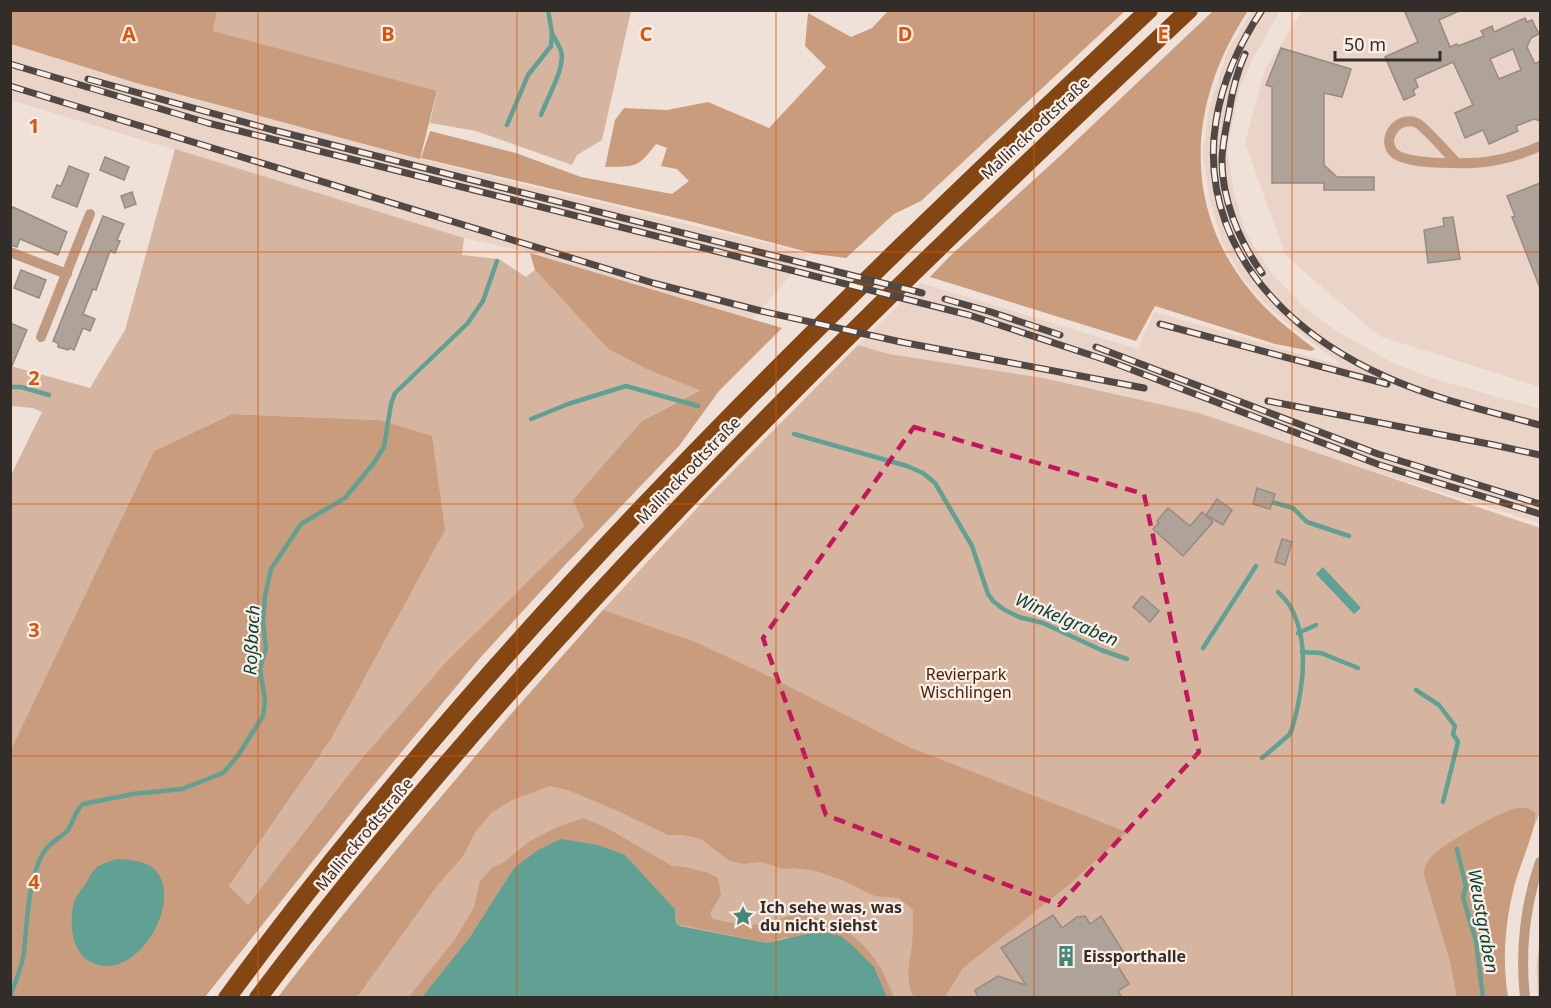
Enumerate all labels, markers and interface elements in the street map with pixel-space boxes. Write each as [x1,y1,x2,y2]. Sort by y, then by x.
text: A [122,20,136,47]
text: B [381,20,395,47]
text: C [640,20,653,47]
text: D [898,20,912,47]
text: E [1157,20,1169,47]
scale bar [1335,24,1440,62]
text: 50 m [1344,32,1386,56]
street label: Mallinckrodtstraße [976,72,1094,184]
text: 1 [28,112,40,139]
text: 2 [28,364,40,391]
street label: Mallinckrodtstraße [631,411,745,529]
water label: Winkelgraben [1012,586,1122,652]
water label: Roßbach [237,604,265,676]
text: 3 [28,616,40,643]
park label: Revierpark Wischlingen [920,663,1012,703]
street label: Mallinckrodtstraße [310,773,418,895]
water label: Weustgraben [1463,867,1505,975]
text: 4 [28,868,40,895]
place label: Ich sehe was, was du nicht siehst [760,896,902,936]
place icon: Ich sehe was, was du nicht siehst [731,904,755,928]
building icon: Eissporthalle [1054,944,1078,968]
place label: Eissporthalle [1083,945,1186,967]

